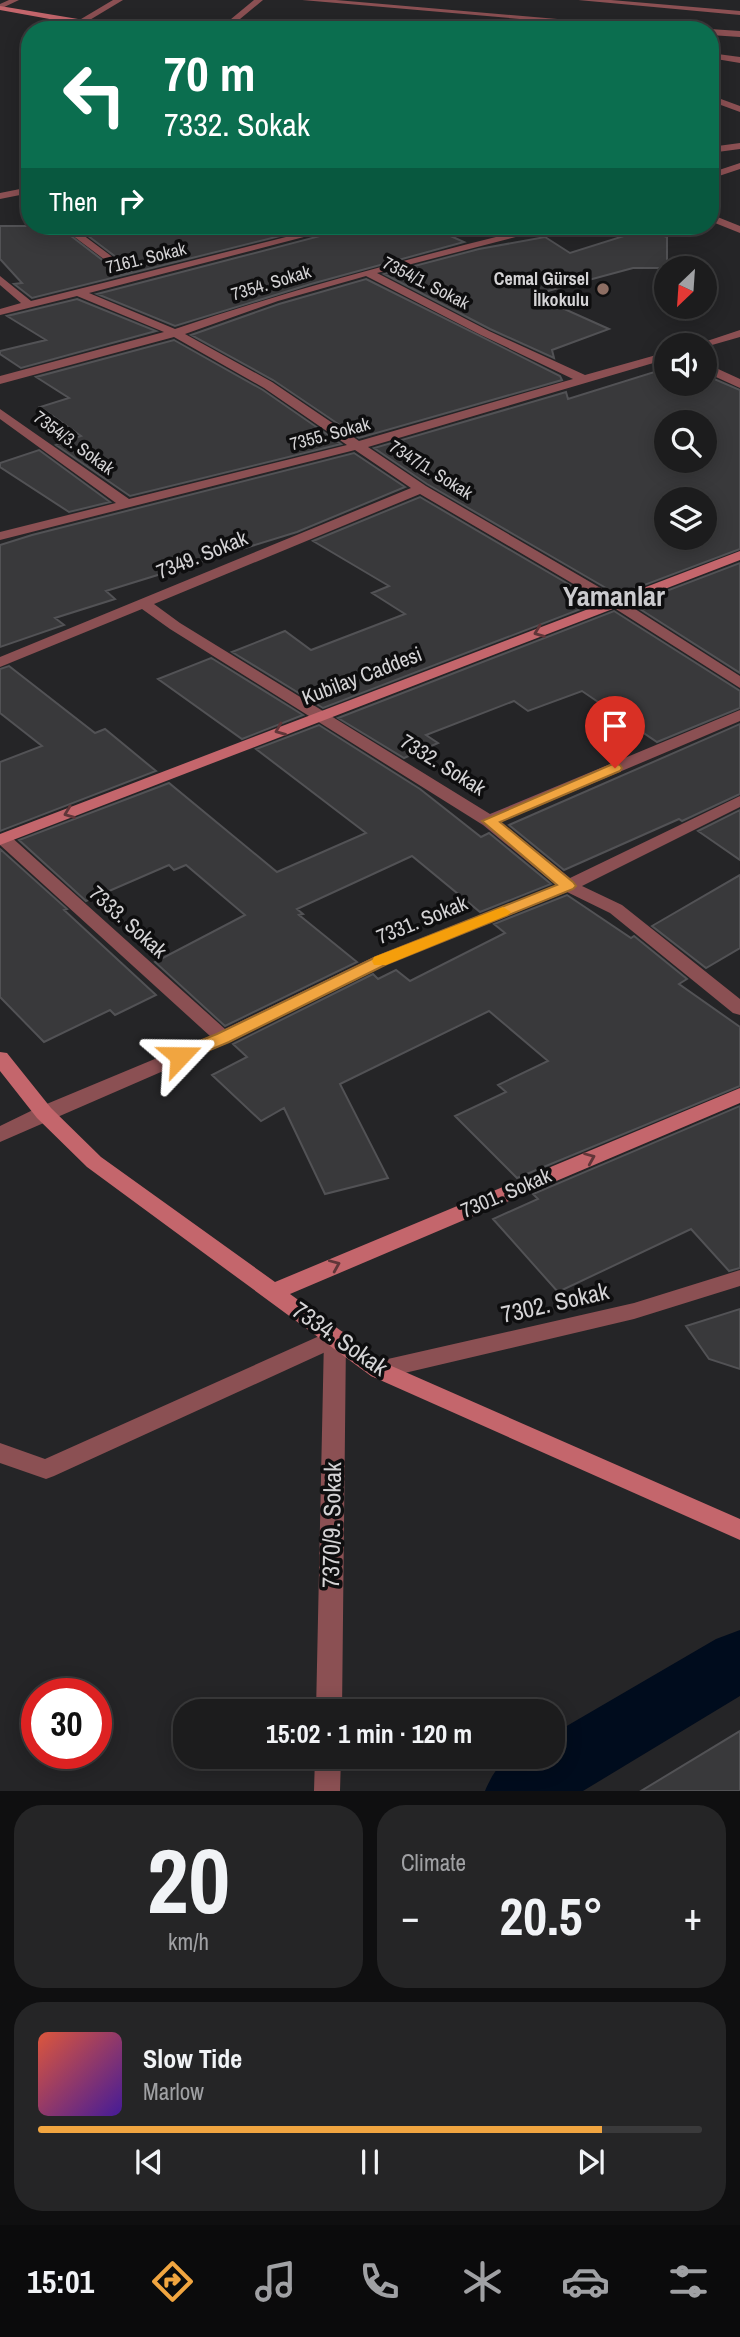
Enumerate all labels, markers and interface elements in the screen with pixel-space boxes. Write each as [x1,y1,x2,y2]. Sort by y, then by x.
text: 70 m [164,40,256,106]
icon: left [49,49,140,140]
text: 7332. Sokak [164,103,310,146]
icon: right [112,182,150,220]
text: Then [49,184,98,219]
street label: 7161. Sokak [103,235,189,280]
street label: 7354/1. Sokak [379,250,474,315]
north arrow [654,256,718,318]
map controls [654,256,717,550]
street label: 7354. Sokak [228,258,314,306]
place label: Cemal Gürsel İlkokulu [494,266,589,312]
marker: Cemal Gürsel İlkokulu [595,281,611,297]
button: sound [654,333,717,396]
street label: 7354/3. Sokak [29,405,120,481]
button: search [654,410,717,473]
street label: 7355. Sokak [287,411,373,456]
street label: 7347/1. Sokak [385,434,478,506]
button: layers [654,487,717,550]
street label: 7349. Sokak [152,523,252,586]
district label: Yamanlar [563,577,665,615]
one-way arrow [533,624,546,638]
street label: Kubilay Caddesi [298,639,426,712]
pin [585,696,645,768]
icon: arrive [596,707,634,745]
one-way arrow [275,722,288,736]
street label: 7332. Sokak [395,727,492,802]
one-way arrow [63,805,75,819]
street label: 7333. Sokak [83,879,174,965]
street label: 7331. Sokak [372,888,472,951]
position arrow [143,1019,217,1093]
one-way arrow [584,1152,596,1166]
street label: 7301. Sokak [456,1160,556,1225]
one-way arrow [328,1259,341,1273]
street label: 7302. Sokak [498,1274,612,1330]
street label: 7334. Sokak [287,1294,395,1383]
street label: 7370/9. Sokak [314,1462,348,1588]
speed limit sign: 30 [21,1678,112,1769]
text: 15:02 · 1 min · 120 m [266,1716,472,1751]
text: 20 [147,1819,230,1941]
text: Climate [401,1847,466,1878]
text: 20.5° [500,1881,603,1951]
text: − [401,1891,419,1942]
text: + [684,1891,702,1942]
text: km/h [168,1926,209,1957]
text: Slow Tide [143,2041,242,2076]
text: Marlow [143,2076,204,2107]
icon: previous [130,2143,168,2181]
icon: pause [351,2143,389,2181]
icon: next [572,2143,610,2181]
icon: directions [148,2257,197,2306]
icon: music [251,2257,300,2306]
icon: phone [355,2257,404,2306]
icon: climate [458,2257,507,2306]
icon: car [561,2257,610,2306]
icon: filters [664,2257,713,2306]
text: 15:01 [27,2260,94,2303]

